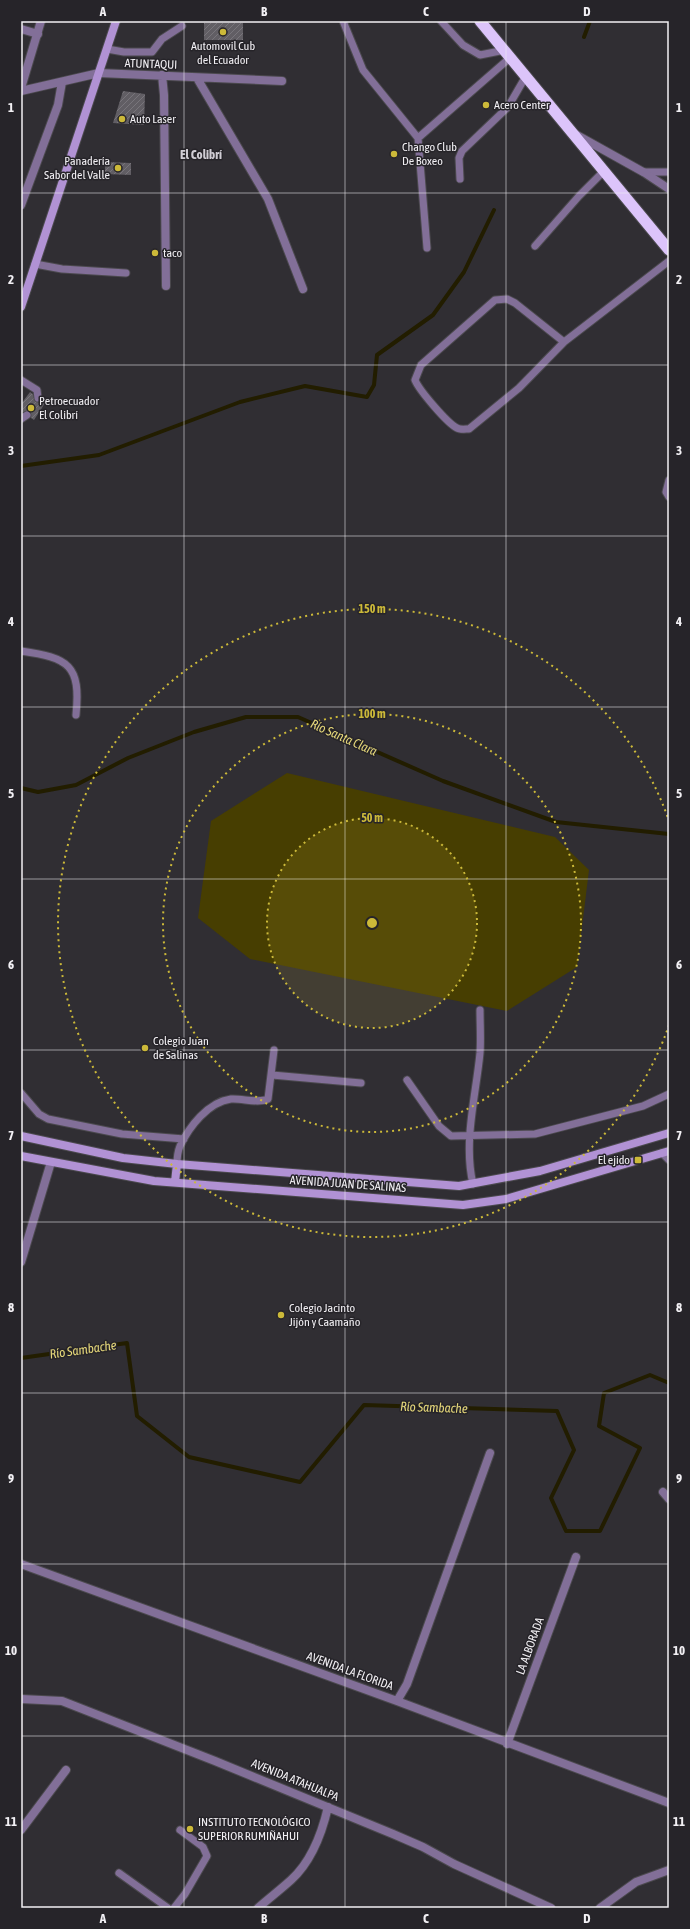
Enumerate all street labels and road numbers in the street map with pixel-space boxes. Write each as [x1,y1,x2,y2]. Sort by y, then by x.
street label: ATUNTAQUI [124,56,178,72]
street label: AVENIDA JUAN DE SALINAS [289,1173,407,1195]
street label: LA ALBORADA [513,1615,547,1677]
street label: AVENIDA LA FLORIDA [305,1649,395,1693]
street label: AVENIDA ATAHUALPA [249,1756,341,1804]

